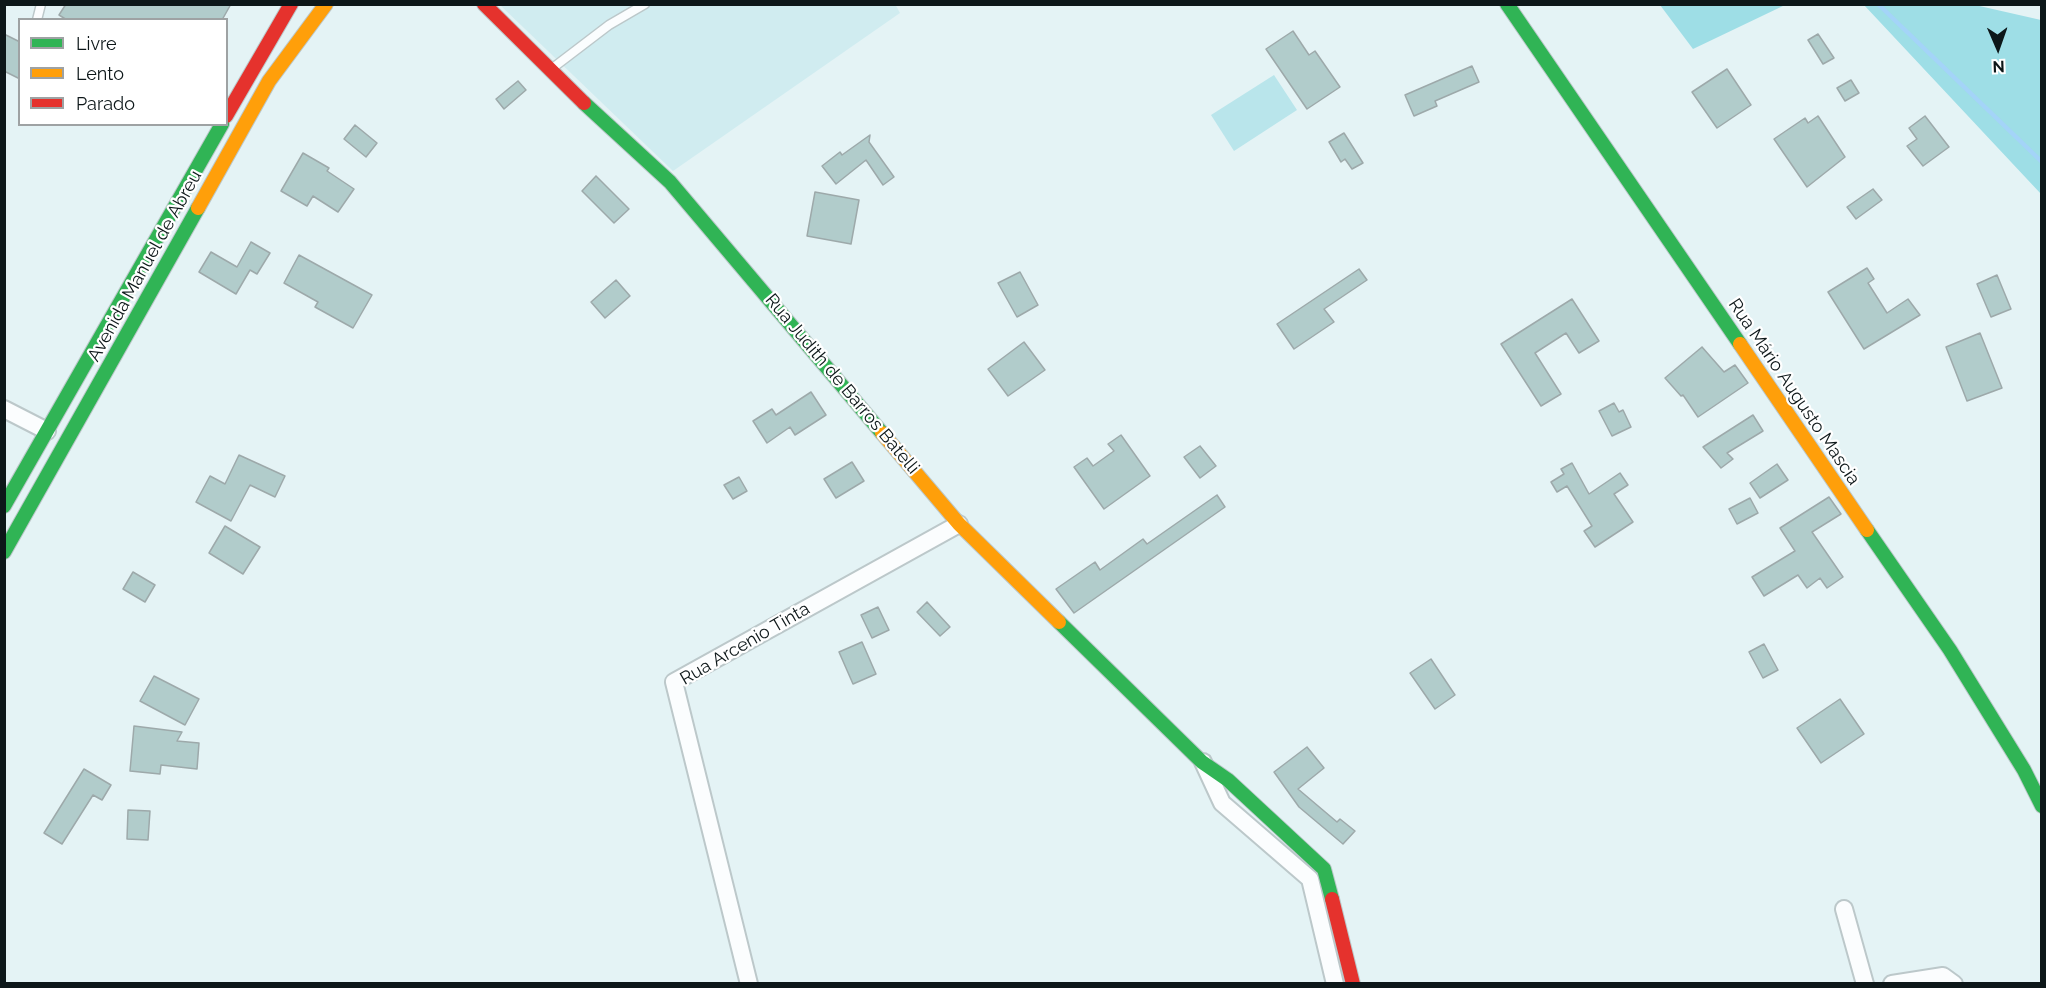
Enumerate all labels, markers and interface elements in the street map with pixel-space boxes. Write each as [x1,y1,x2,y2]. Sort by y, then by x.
legend [18,18,228,126]
north arrow [1968,18,2028,78]
text: Livre [76,33,117,54]
text: N [1992,57,2005,76]
text: Lento [76,63,124,84]
text: Parado [76,93,135,114]
street label: Avenida Manuel de Abreu [83,167,207,365]
street label: Rua Judith de Barros Batelli [760,290,924,478]
street label: Rua Mário Augusto Mascia [1724,295,1864,489]
street label: Rua Arcenio Tinta [676,598,814,690]

